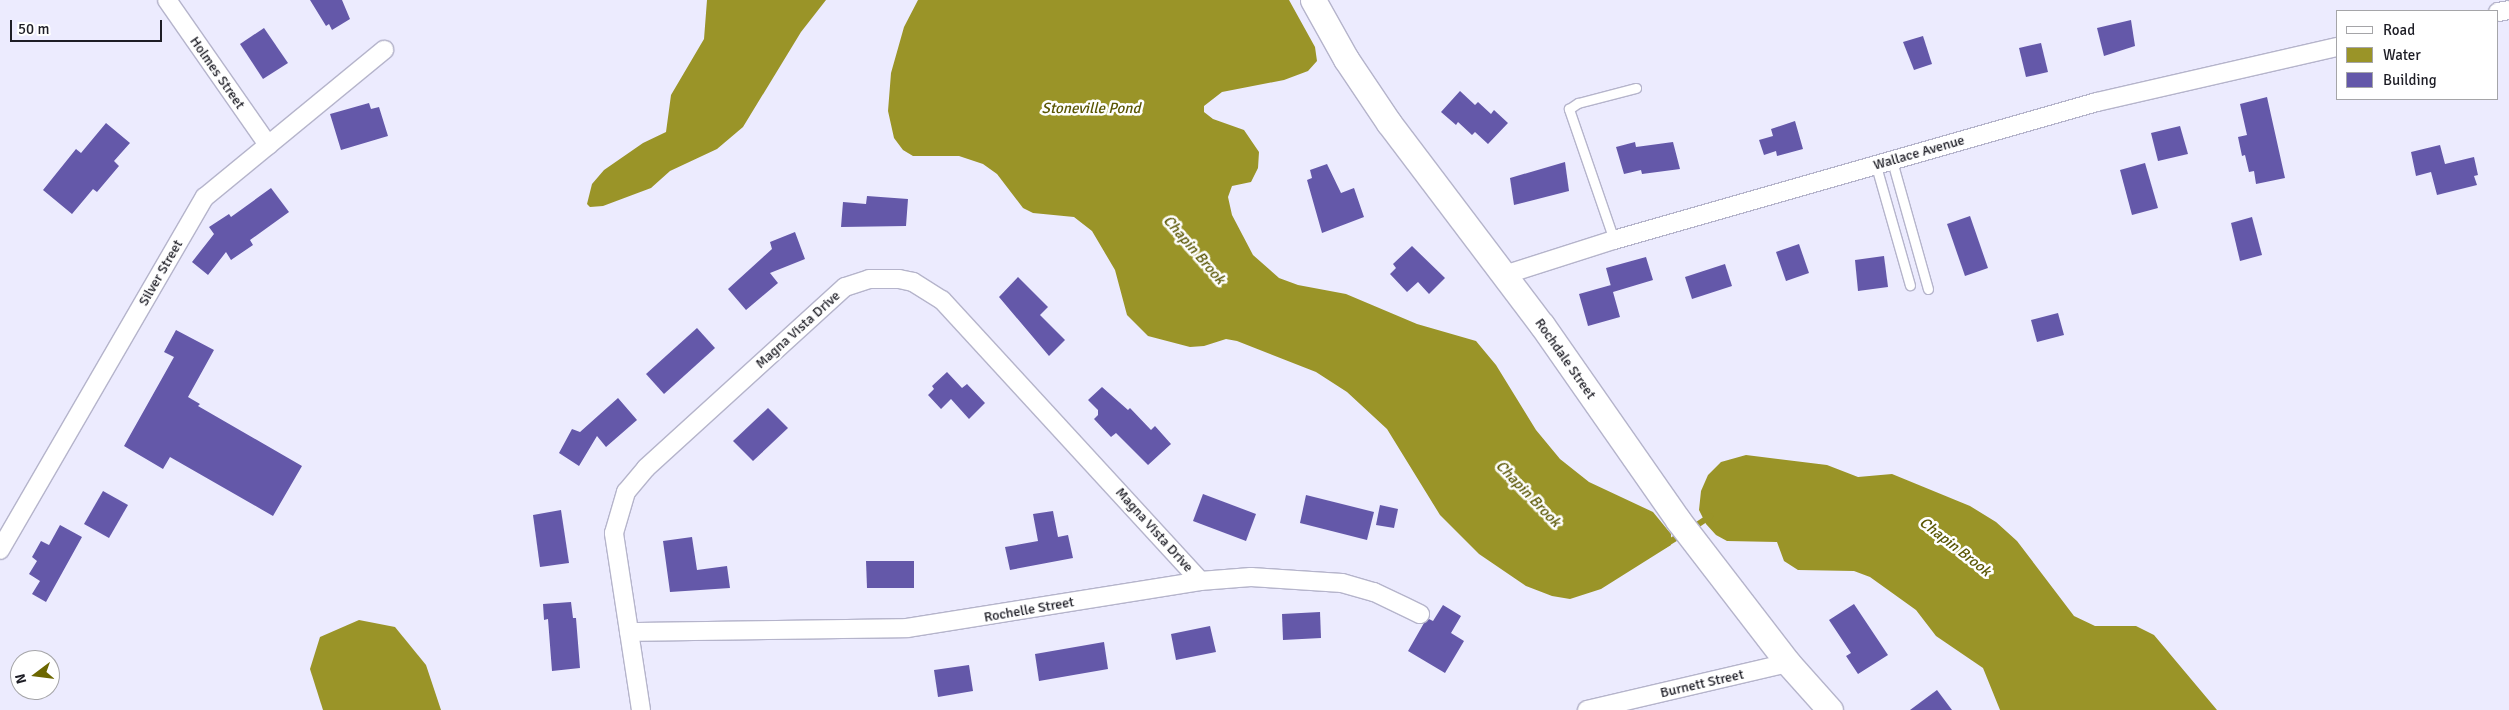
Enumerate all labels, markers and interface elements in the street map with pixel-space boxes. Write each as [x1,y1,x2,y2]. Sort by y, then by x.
scale bar [12,10,165,42]
legend [2336,10,2499,100]
text: 50 m [18,20,49,38]
text: Road [2383,21,2415,39]
street label: Holmes Street [186,33,248,113]
text: Water [2383,46,2421,64]
text: Building [2383,71,2437,89]
water label: Stoneville Pond [1042,100,1140,118]
street label: Wallace Avenue [1871,132,1967,174]
water label: Chapin Brook [1159,212,1229,288]
street label: Silver Street [135,237,187,309]
street label: Magna Vista Drive [752,288,844,372]
street label: Rochdale Street [1531,315,1599,403]
water label: Chapin Brook [1492,457,1564,531]
street label: Magna Vista Drive [1112,484,1196,576]
water label: Chapin Brook [1916,514,1994,580]
street label: Rochelle Street [983,594,1075,626]
north arrow [10,650,60,700]
street label: Burnett Street [1659,666,1745,702]
text: N [12,672,30,686]

